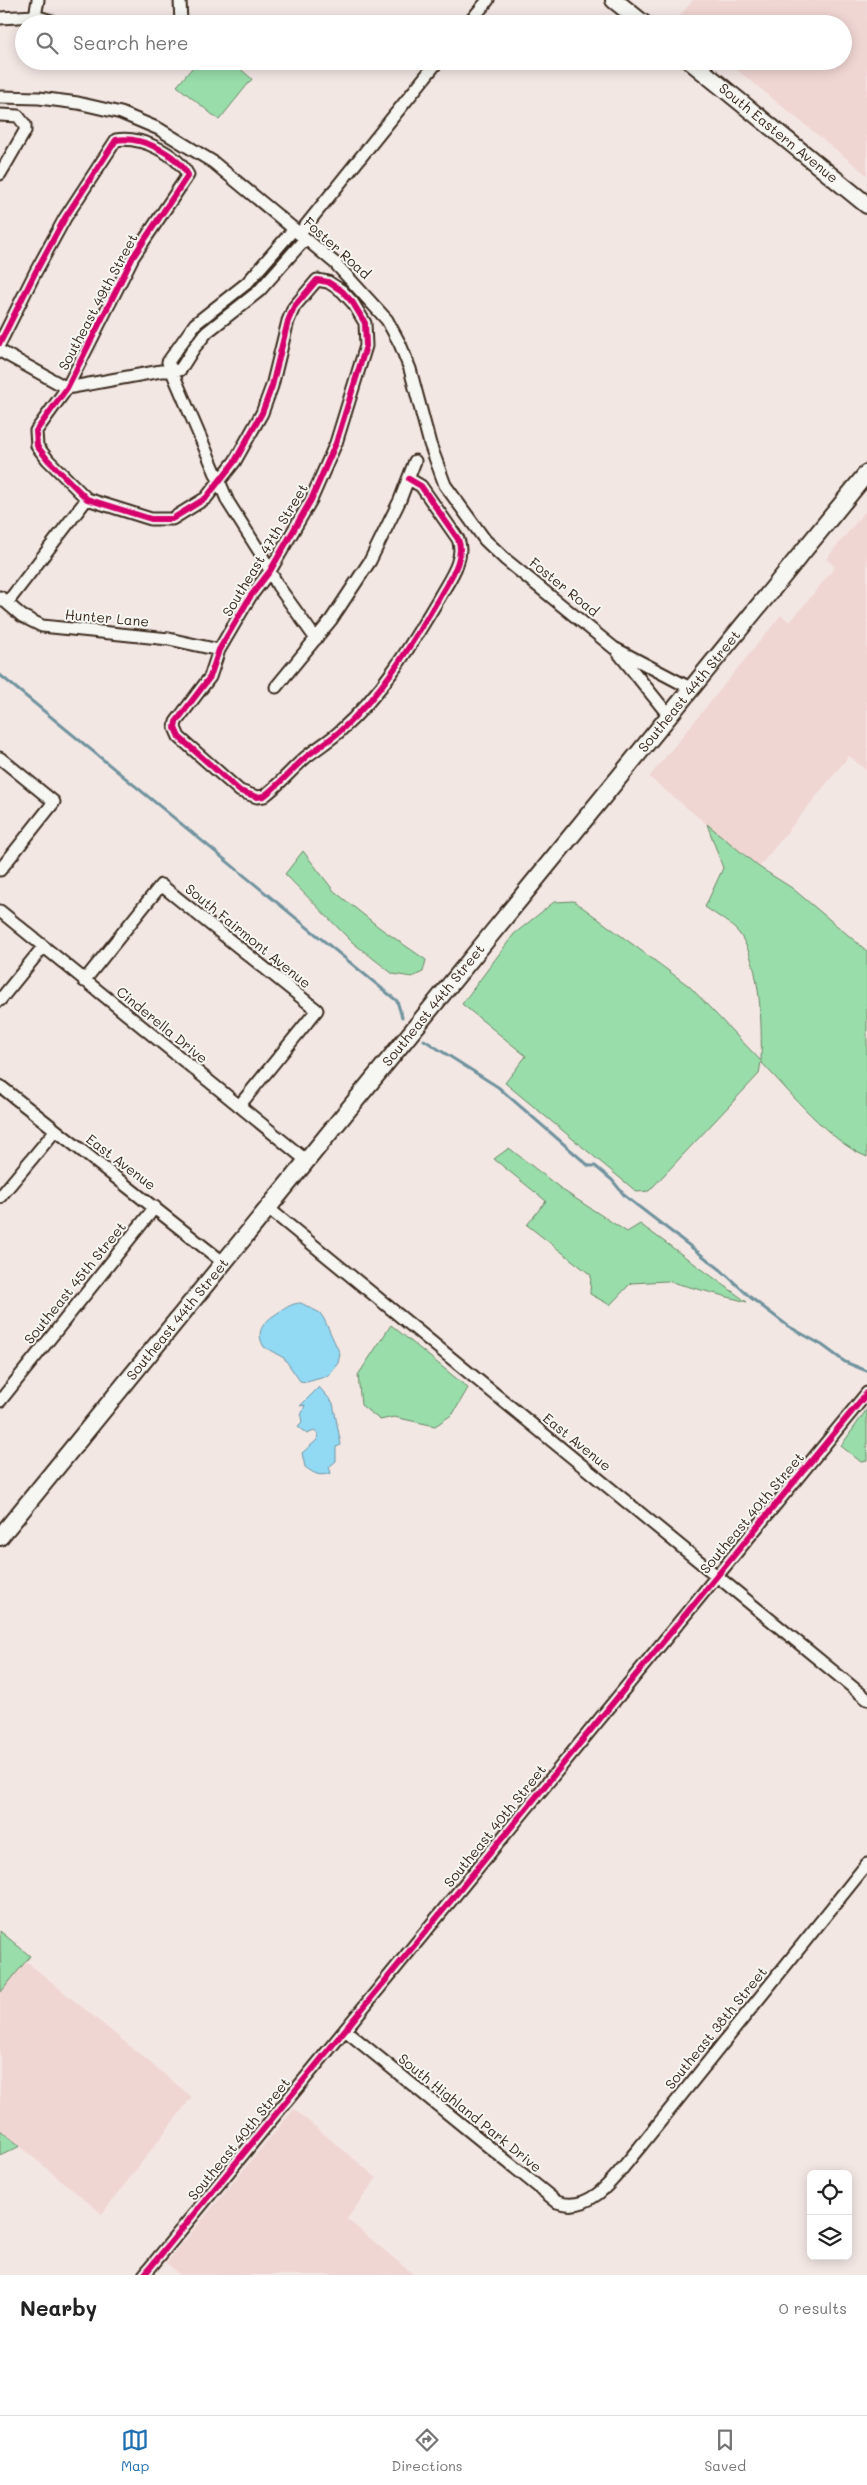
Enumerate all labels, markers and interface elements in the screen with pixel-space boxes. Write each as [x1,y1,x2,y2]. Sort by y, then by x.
search box [15,15,852,70]
icon: search [33,29,61,57]
text: Search here [73,30,189,55]
street label: South Eastern Avenue [715,78,842,187]
street label: Foster Road [300,212,375,283]
street label: Southeast 49th Street [53,230,142,373]
street label: Southeast 47th Street [217,480,312,620]
street label: Foster Road [526,553,603,621]
street label: Hunter Lane [64,604,150,631]
street label: Southeast 44th Street [633,626,744,756]
street label: South Fairmont Avenue [182,879,315,992]
street label: Southeast 44th Street [377,940,488,1070]
street label: Cinderella Drive [113,982,212,1067]
street label: East Avenue [83,1129,160,1194]
street label: Southeast 45th Street [19,1218,130,1348]
street label: Southeast 44th Street [122,1254,233,1384]
street label: East Avenue [539,1408,615,1475]
street label: Southeast 40th Street [695,1448,808,1577]
street label: Southeast 40th Street [439,1760,550,1891]
street label: Southeast 38th Street [660,1962,771,2093]
street label: South Highland Park Drive [395,2049,546,2176]
street label: Southeast 40th Street [183,2073,294,2204]
map controls [807,2170,852,2260]
button: locate [807,2170,852,2215]
button: layers [807,2215,852,2260]
text: Nearby [20,2294,97,2321]
text: 0 results [779,2297,847,2318]
tab: Map [121,2426,149,2475]
tab: Directions [391,2426,463,2475]
tab: Saved [704,2426,746,2475]

